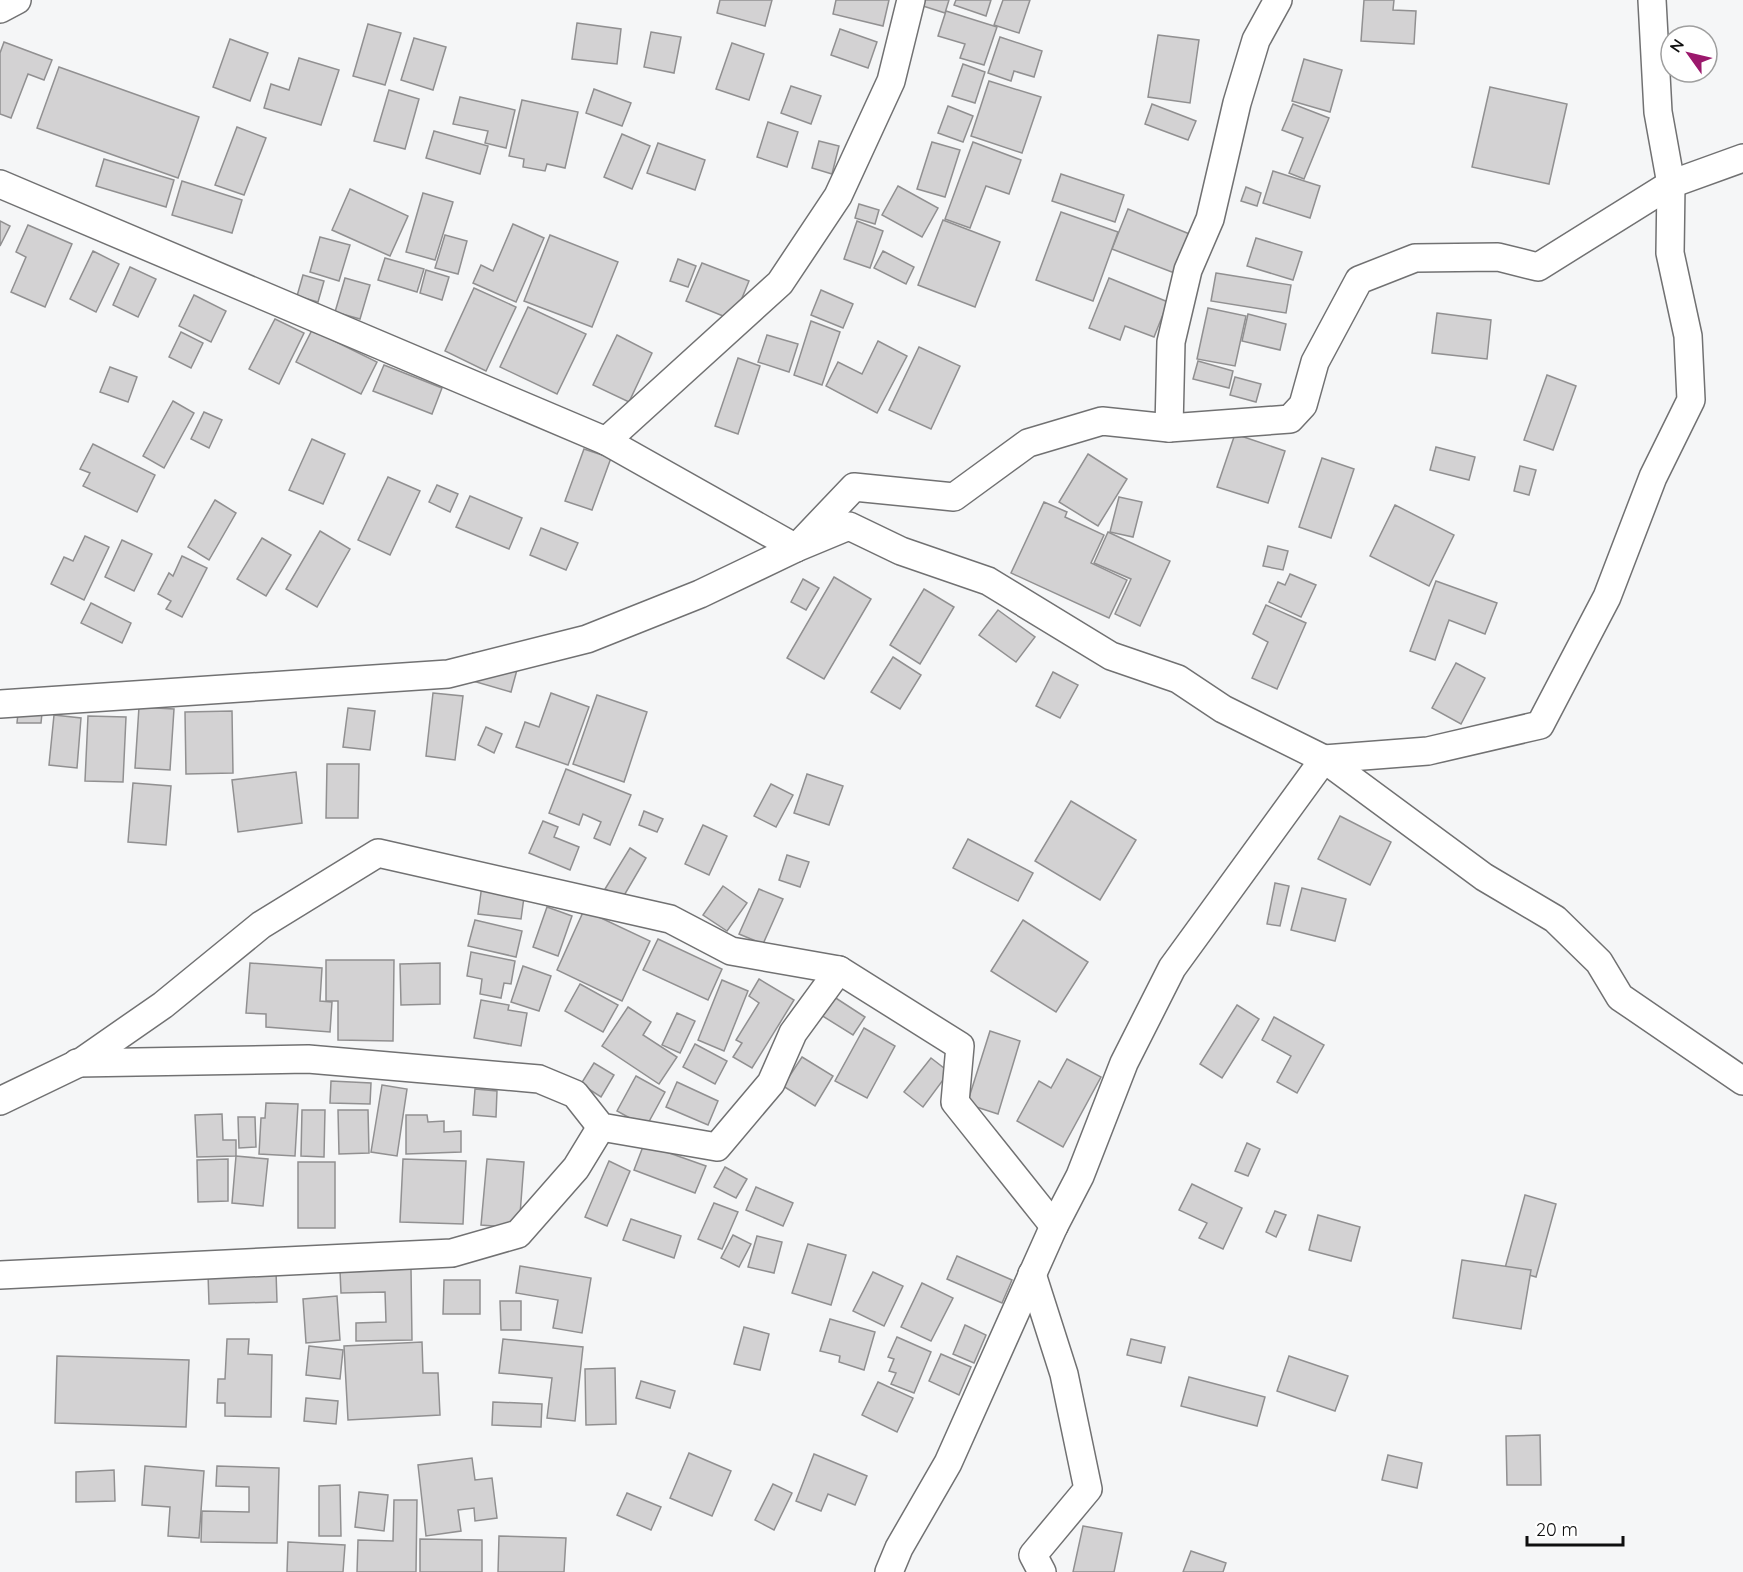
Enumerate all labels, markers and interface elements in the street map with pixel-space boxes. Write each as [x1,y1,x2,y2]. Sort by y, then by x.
north arrow [1659,24,1719,84]
text: N [1665,35,1688,56]
scale bar [1527,1509,1623,1547]
text: 20 m [1536,1518,1578,1541]

